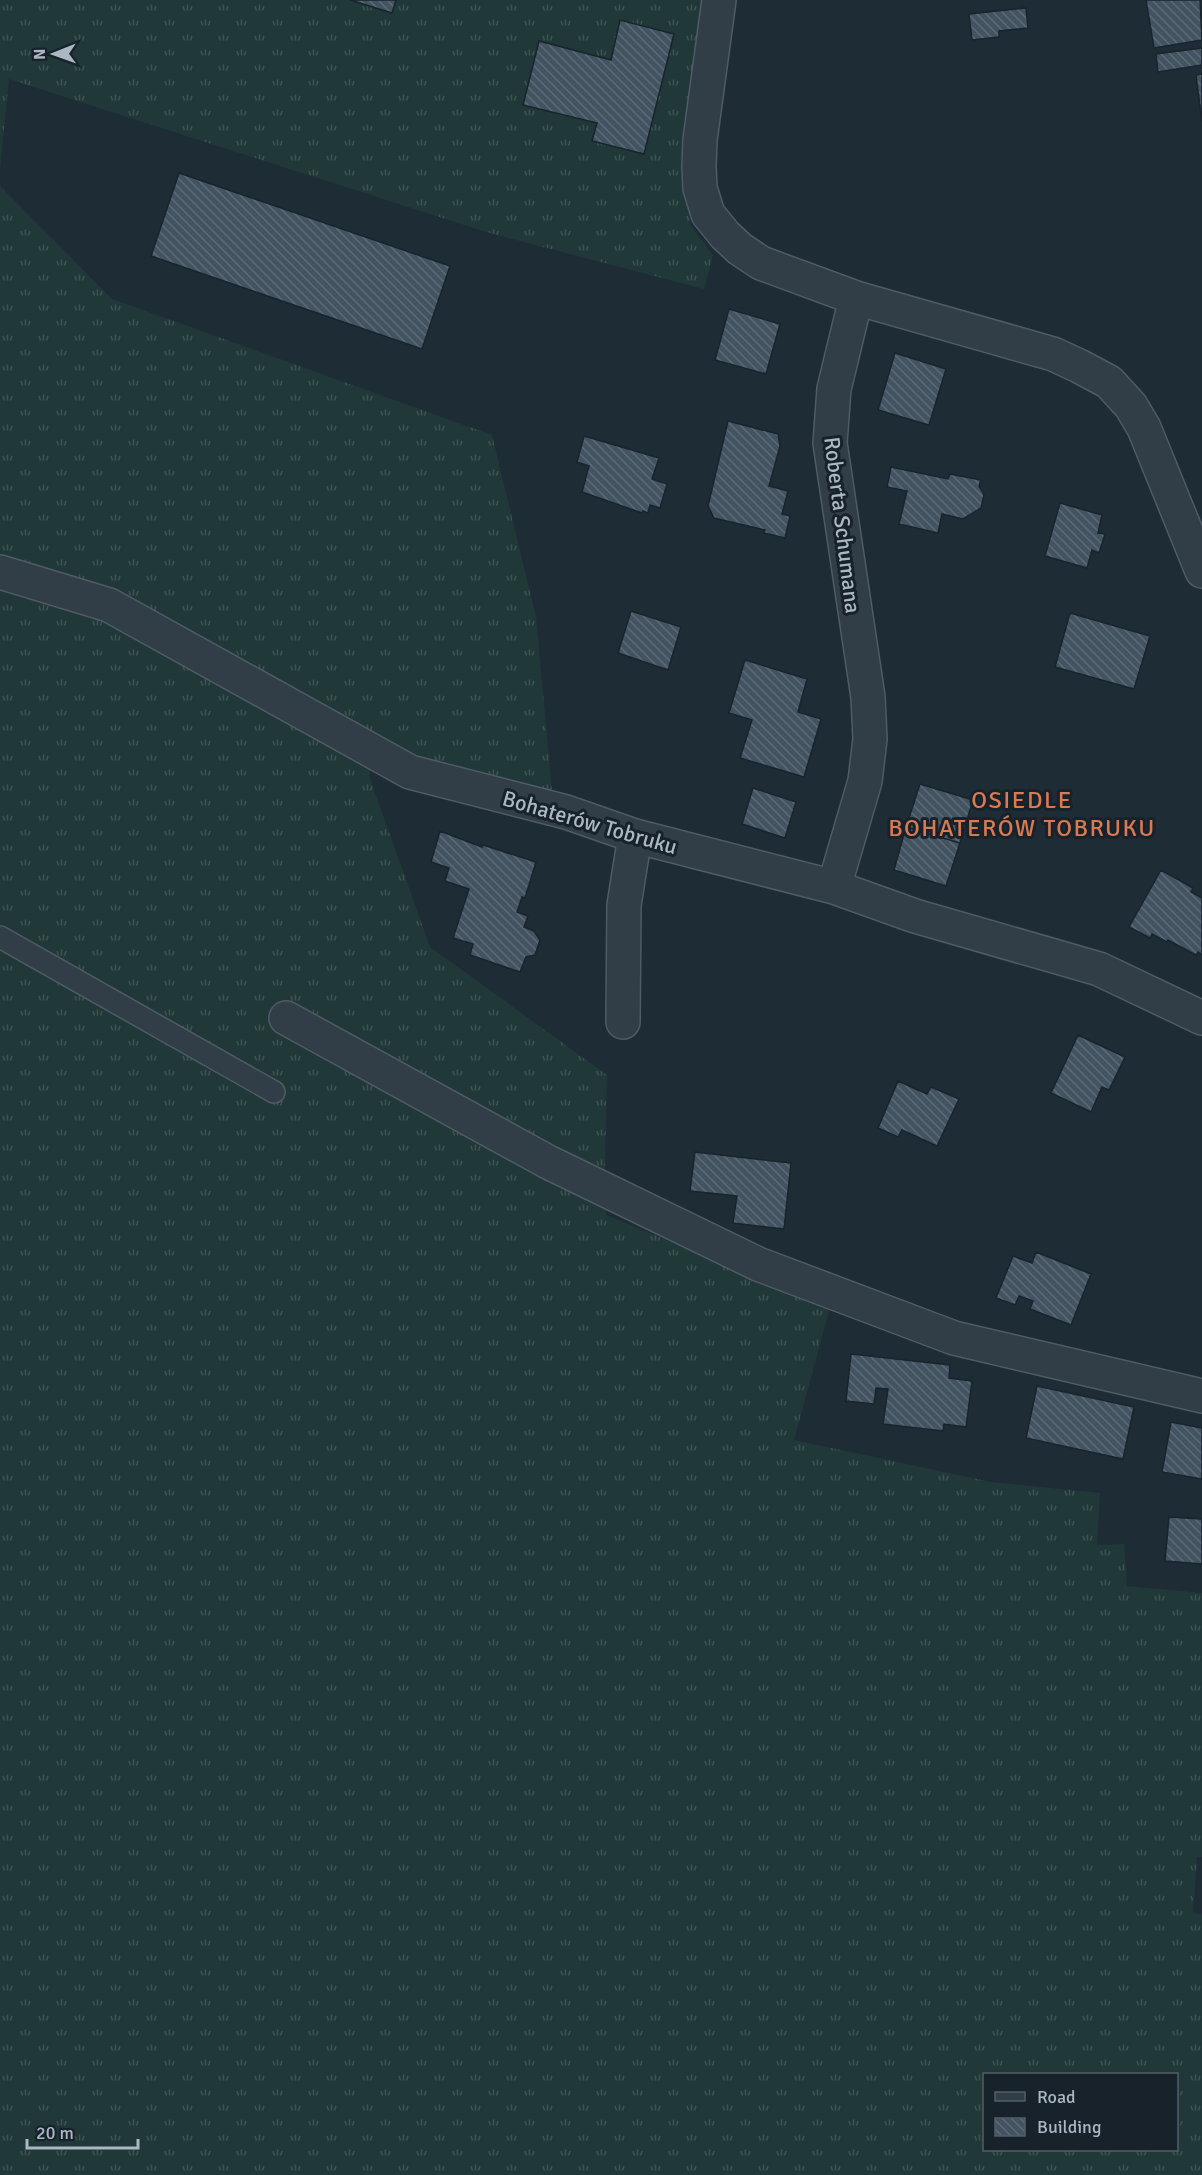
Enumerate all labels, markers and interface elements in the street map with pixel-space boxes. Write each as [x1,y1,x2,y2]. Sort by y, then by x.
north arrow [24,24,84,84]
text: N [30,49,50,60]
street label: Roberta Schumana [818,435,867,615]
street label: Bohaterów Tobruku [499,785,680,860]
district label: OSIEDLE BOHATERÓW TOBRUKU [888,785,1156,843]
legend [983,2073,1178,2151]
text: Road [1037,2086,1076,2108]
scale bar [27,2112,138,2150]
text: Building [1037,2116,1101,2138]
text: 20 m [36,2122,74,2144]

